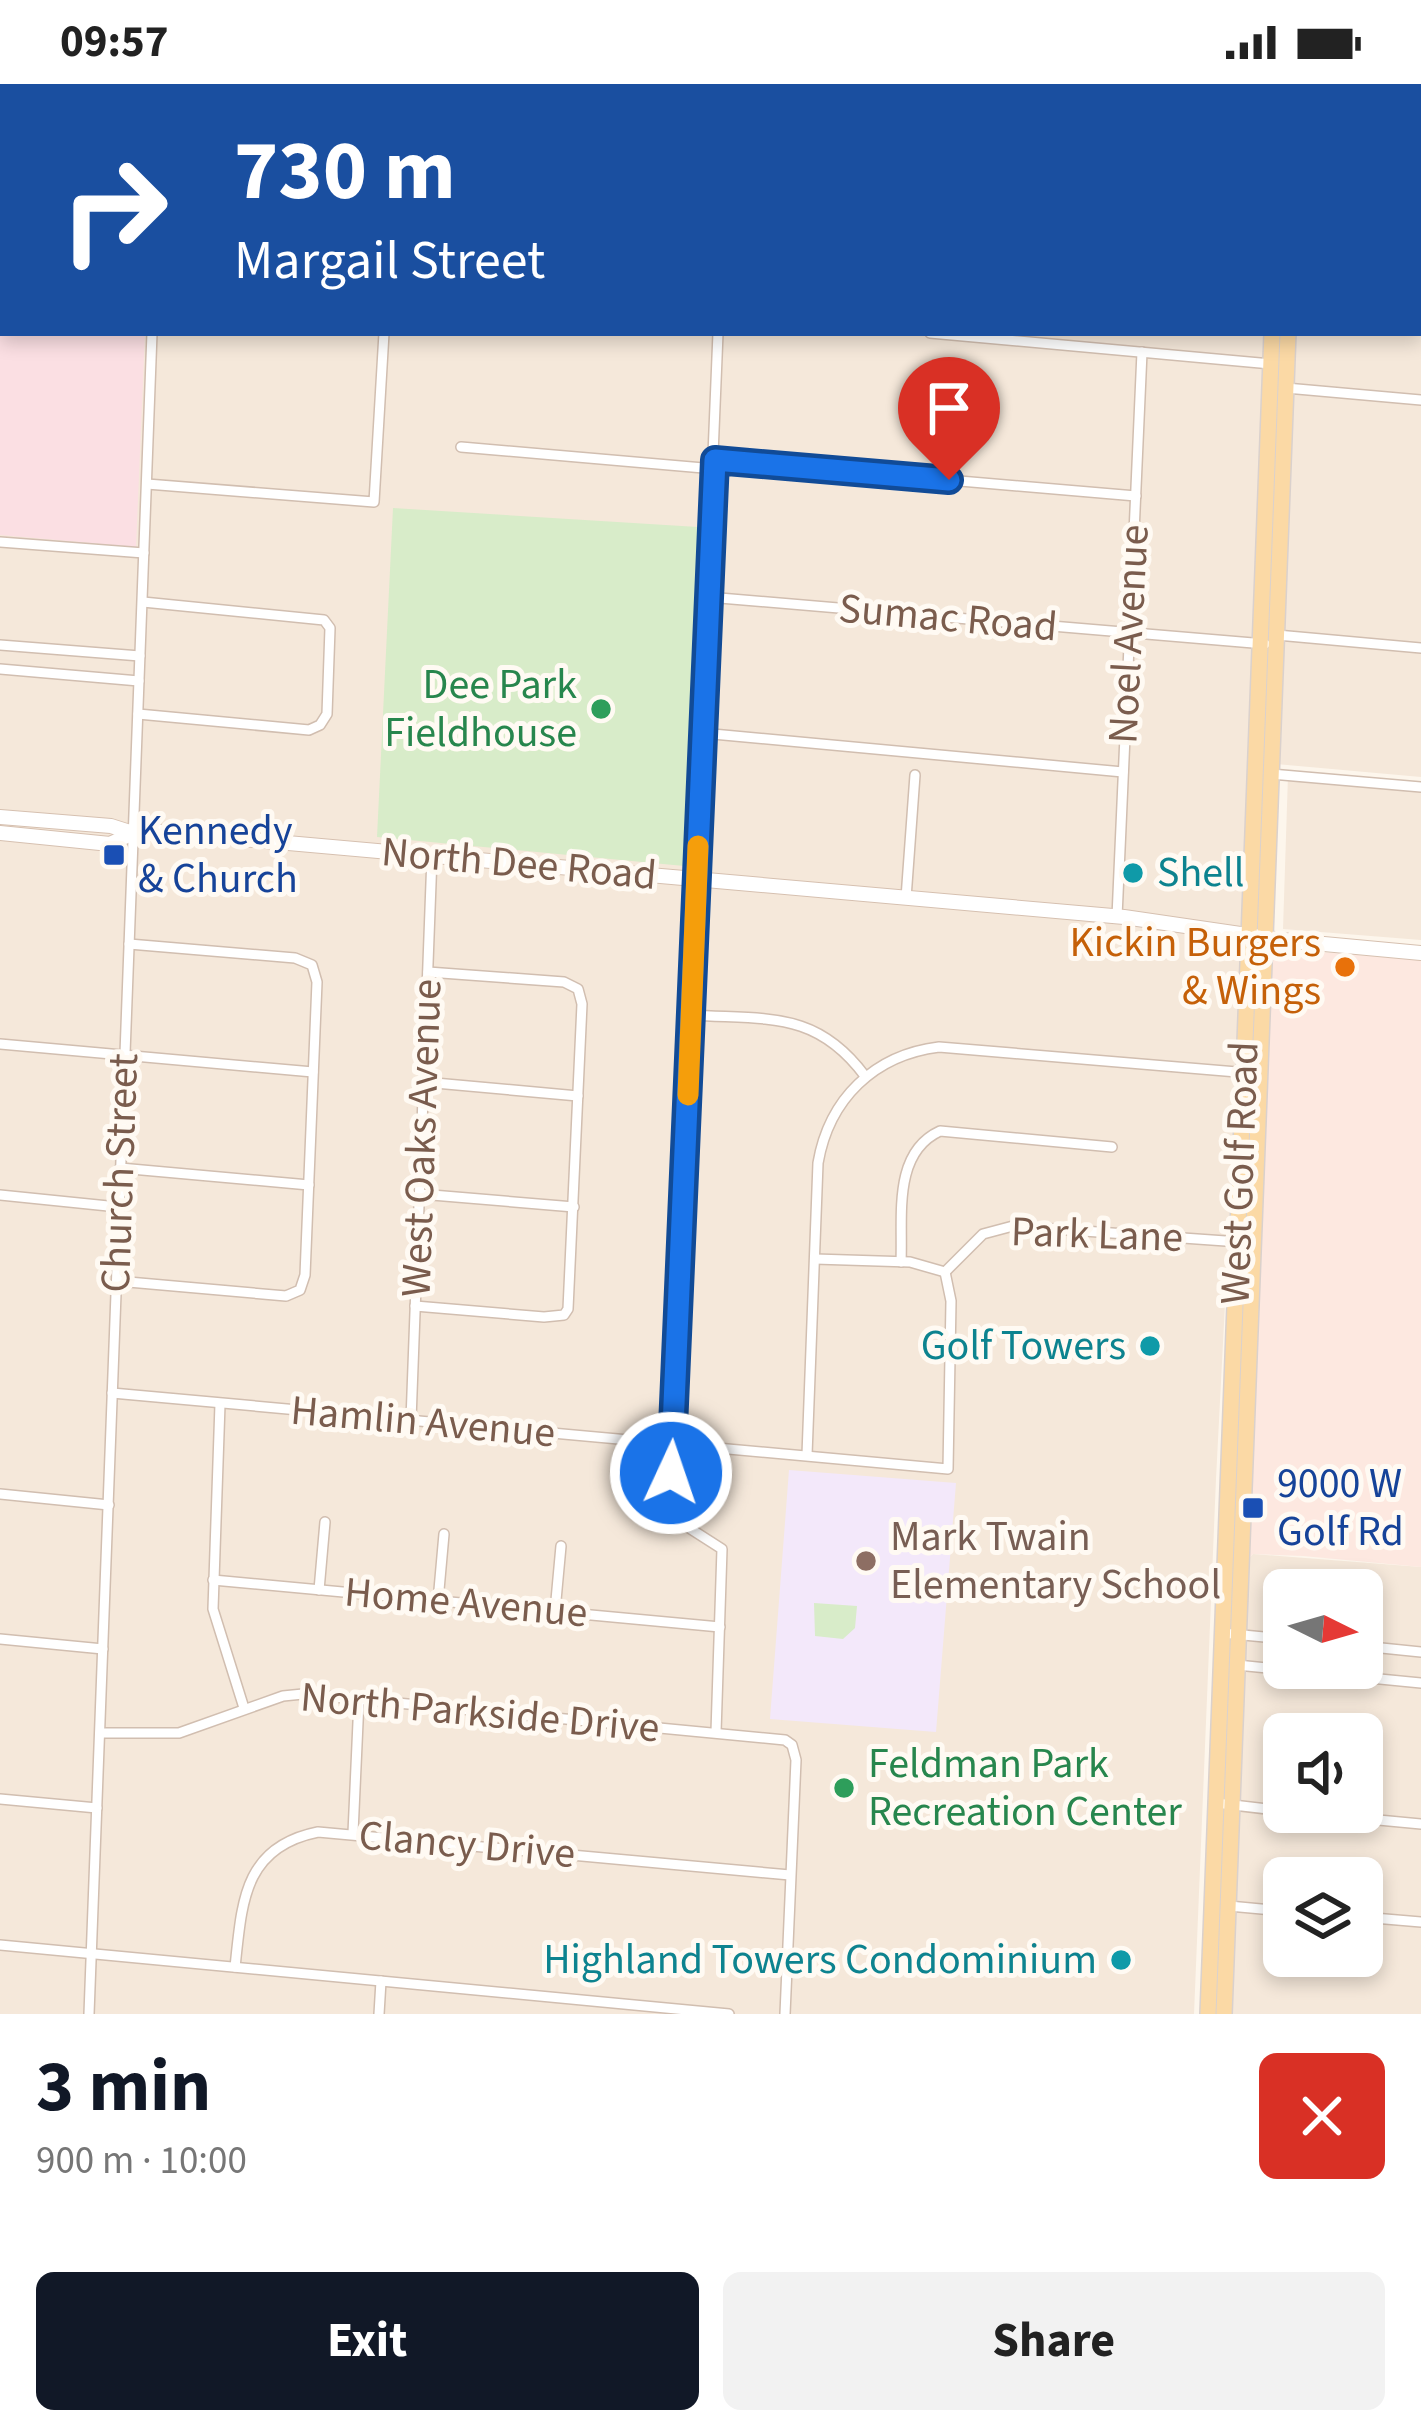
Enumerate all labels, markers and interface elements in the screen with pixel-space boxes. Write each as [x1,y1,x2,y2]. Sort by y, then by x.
text: 09:57 [60,10,169,74]
text: 730 m [234,112,456,232]
icon: right [36,132,192,288]
text: Margail Street [234,223,545,300]
pin [898,357,1000,480]
icon: arrive [916,375,982,441]
street label: Noel Avenue [1093,523,1165,745]
street label: Sumac Road [836,579,1060,657]
place label: Dee Park Fieldhouse [384,655,577,763]
marker: Dee Park Fieldhouse [588,696,614,722]
place label: Kennedy & Church [138,801,298,909]
street label: North Dee Road [379,822,659,906]
marker: Kennedy & Church [101,842,127,868]
place label: Shell [1157,843,1245,903]
marker: Shell [1120,860,1146,886]
place label: Kickin Burgers & Wings [1070,913,1321,1021]
marker: Kickin Burgers & Wings [1332,954,1358,980]
street label: West Oaks Avenue [386,978,458,1298]
street label: West Golf Road [1205,1040,1275,1306]
street label: Church Street [86,1052,154,1294]
street label: Park Lane [1010,1202,1184,1268]
place label: Golf Towers [921,1316,1126,1376]
marker: Golf Towers [1137,1333,1163,1359]
street label: Hamlin Avenue [288,1381,558,1463]
position arrow [608,1410,734,1536]
place label: 9000 W Golf Rd [1277,1454,1404,1562]
marker: 9000 W Golf Rd [1240,1495,1266,1521]
place label: Mark Twain Elementary School [890,1507,1221,1615]
marker: Mark Twain Elementary School [853,1548,879,1574]
street label: Home Avenue [342,1562,590,1644]
north arrow [1263,1569,1383,1689]
map controls [1263,1569,1383,1977]
street label: North Parkside Drive [298,1667,662,1759]
button: sound [1263,1713,1383,1833]
place label: Feldman Park Recreation Center [868,1734,1182,1842]
marker: Feldman Park Recreation Center [831,1775,857,1801]
street label: Clancy Drive [356,1806,578,1884]
button: layers [1263,1857,1383,1977]
place label: Highland Towers Condominium [543,1930,1097,1990]
marker: Highland Towers Condominium [1108,1947,1134,1973]
text: 3 min [36,2036,211,2139]
button: close [1259,2053,1385,2179]
text: 900 m · 10:00 [36,2133,247,2189]
button: Exit [36,2272,699,2410]
button: Share [723,2272,1385,2410]

